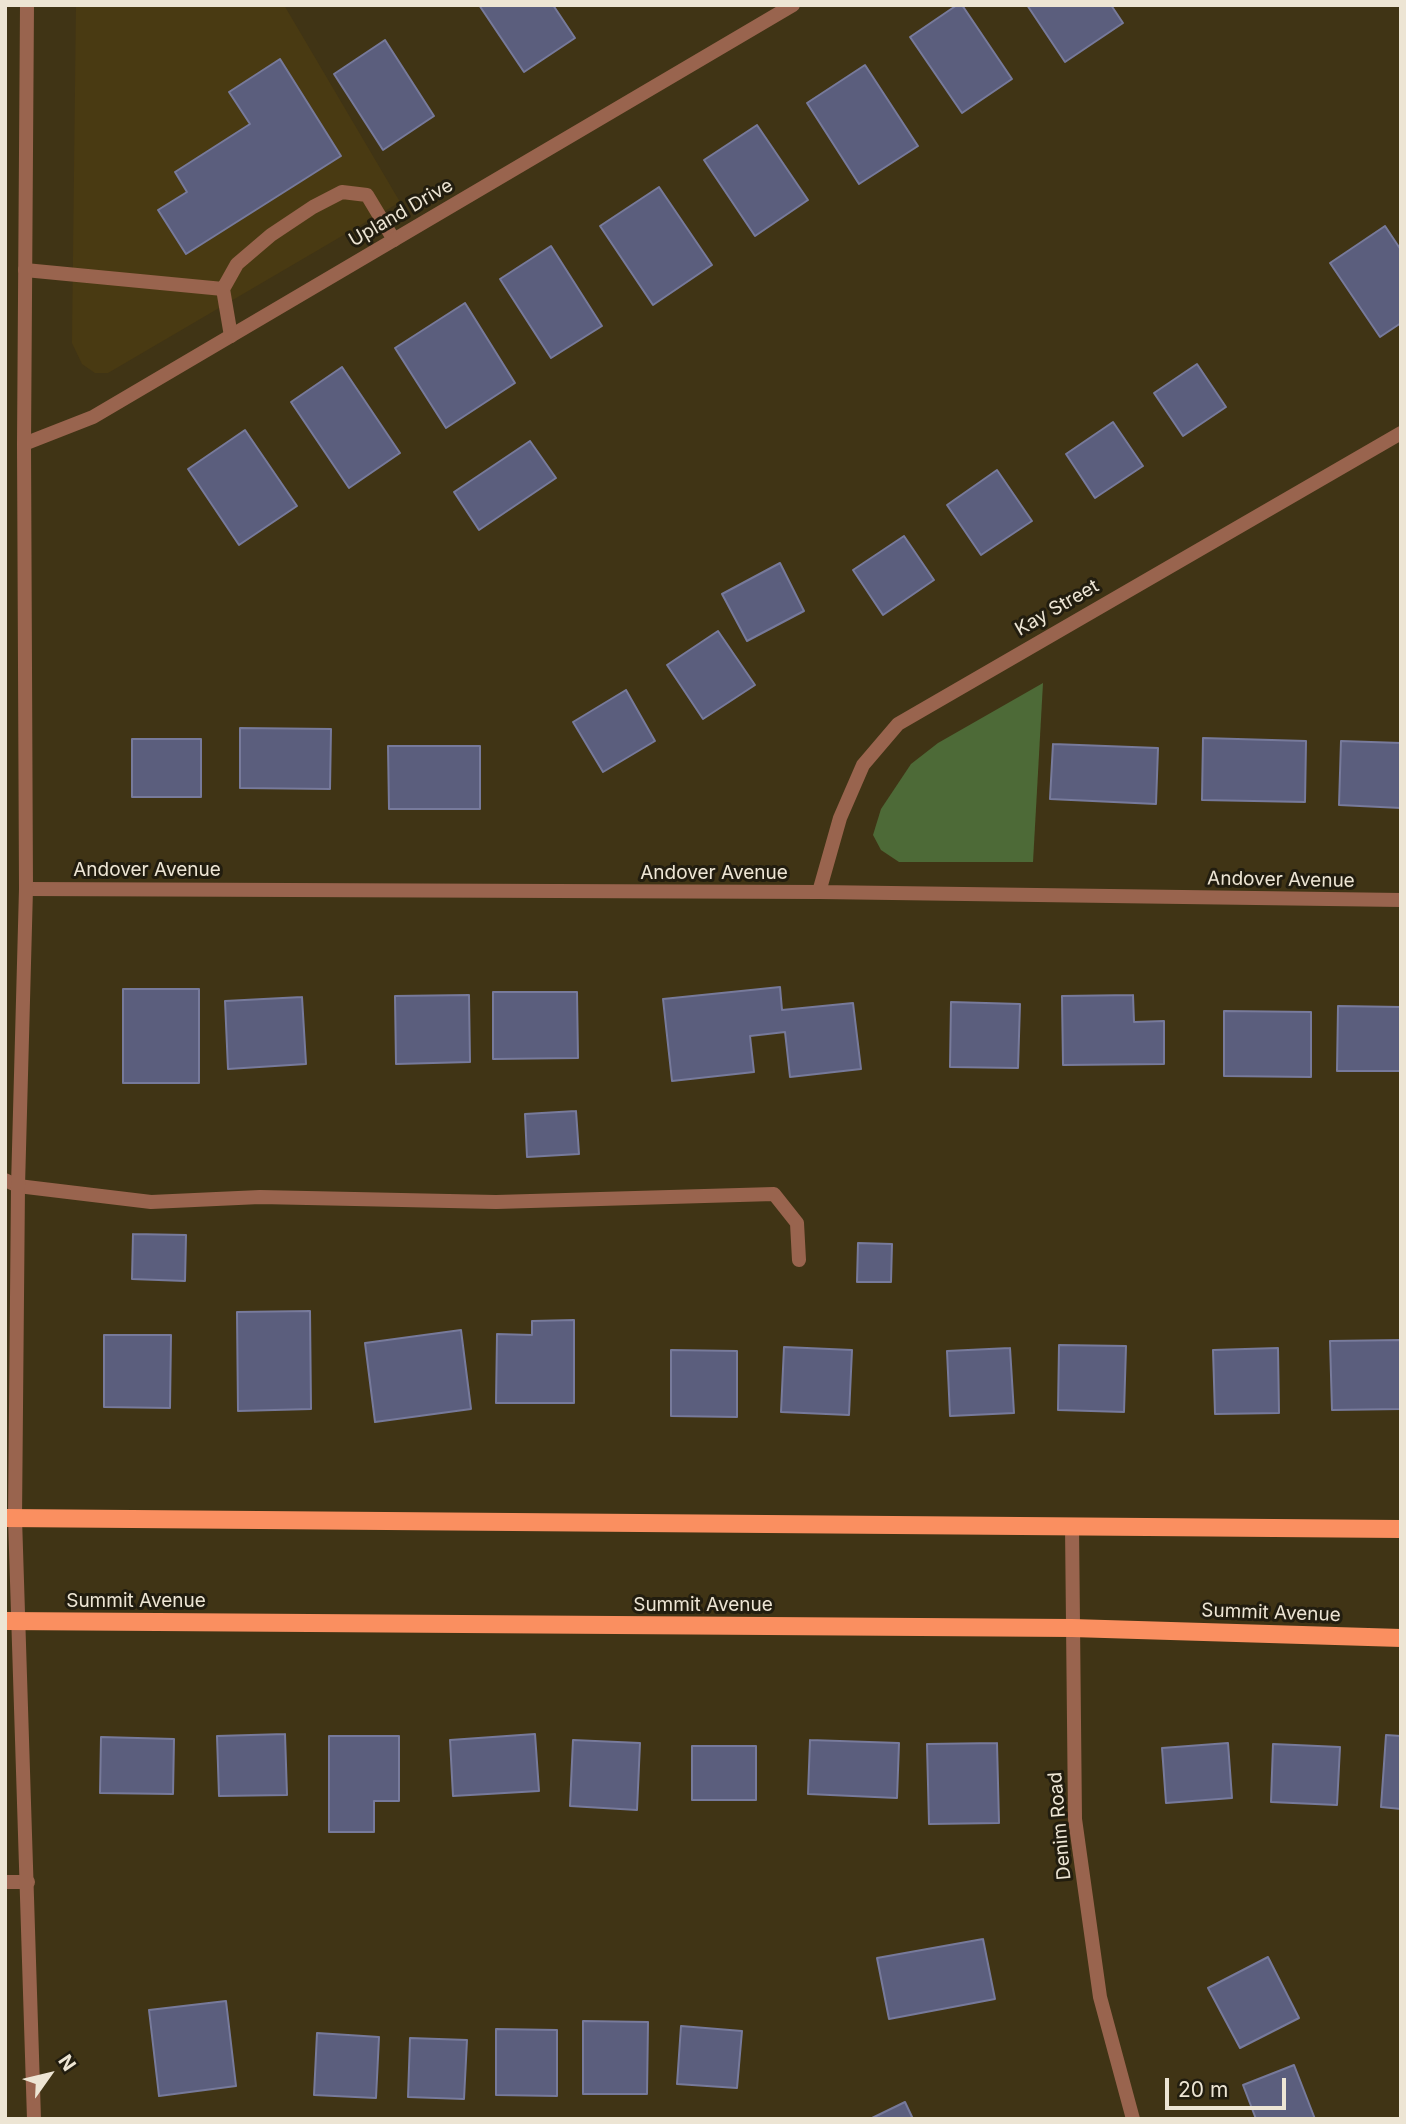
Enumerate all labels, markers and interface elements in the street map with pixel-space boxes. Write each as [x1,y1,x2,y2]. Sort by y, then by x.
street label: Upland Drive [345,174,457,252]
street label: Kay Street [1011,575,1103,641]
street label: Andover Avenue [73,859,221,881]
street label: Andover Avenue [640,862,788,884]
street label: Andover Avenue [1207,867,1355,893]
street label: Summit Avenue [66,1590,206,1612]
street label: Summit Avenue [633,1594,773,1616]
street label: Summit Avenue [1201,1599,1341,1627]
street label: Denim Road [1044,1771,1076,1881]
north arrow [14,2040,84,2110]
text: N [53,2051,80,2075]
scale bar [1168,2064,1289,2108]
text: 20 m [1178,2077,1228,2102]

